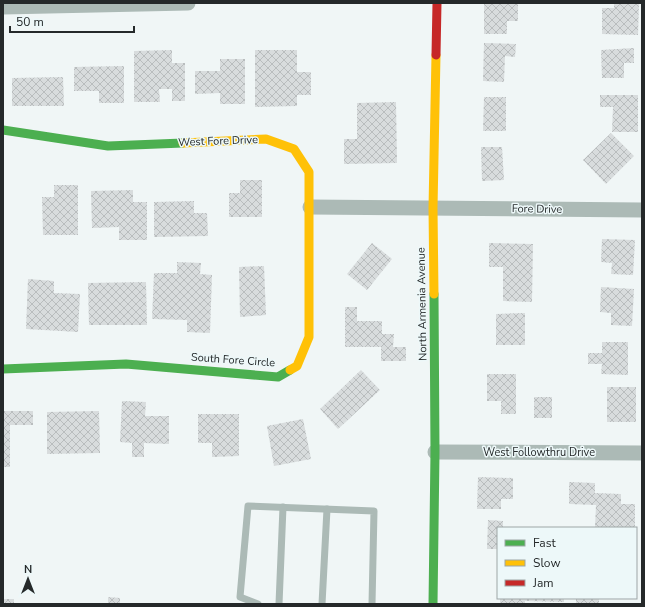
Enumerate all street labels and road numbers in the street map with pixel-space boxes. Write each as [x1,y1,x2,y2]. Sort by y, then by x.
street label: West Fore Drive [178,132,258,150]
street label: Fore Drive [512,201,563,217]
street label: North Armenia Avenue [414,247,430,361]
street label: South Fore Circle [190,350,276,370]
street label: West Followthru Drive [483,445,595,460]

